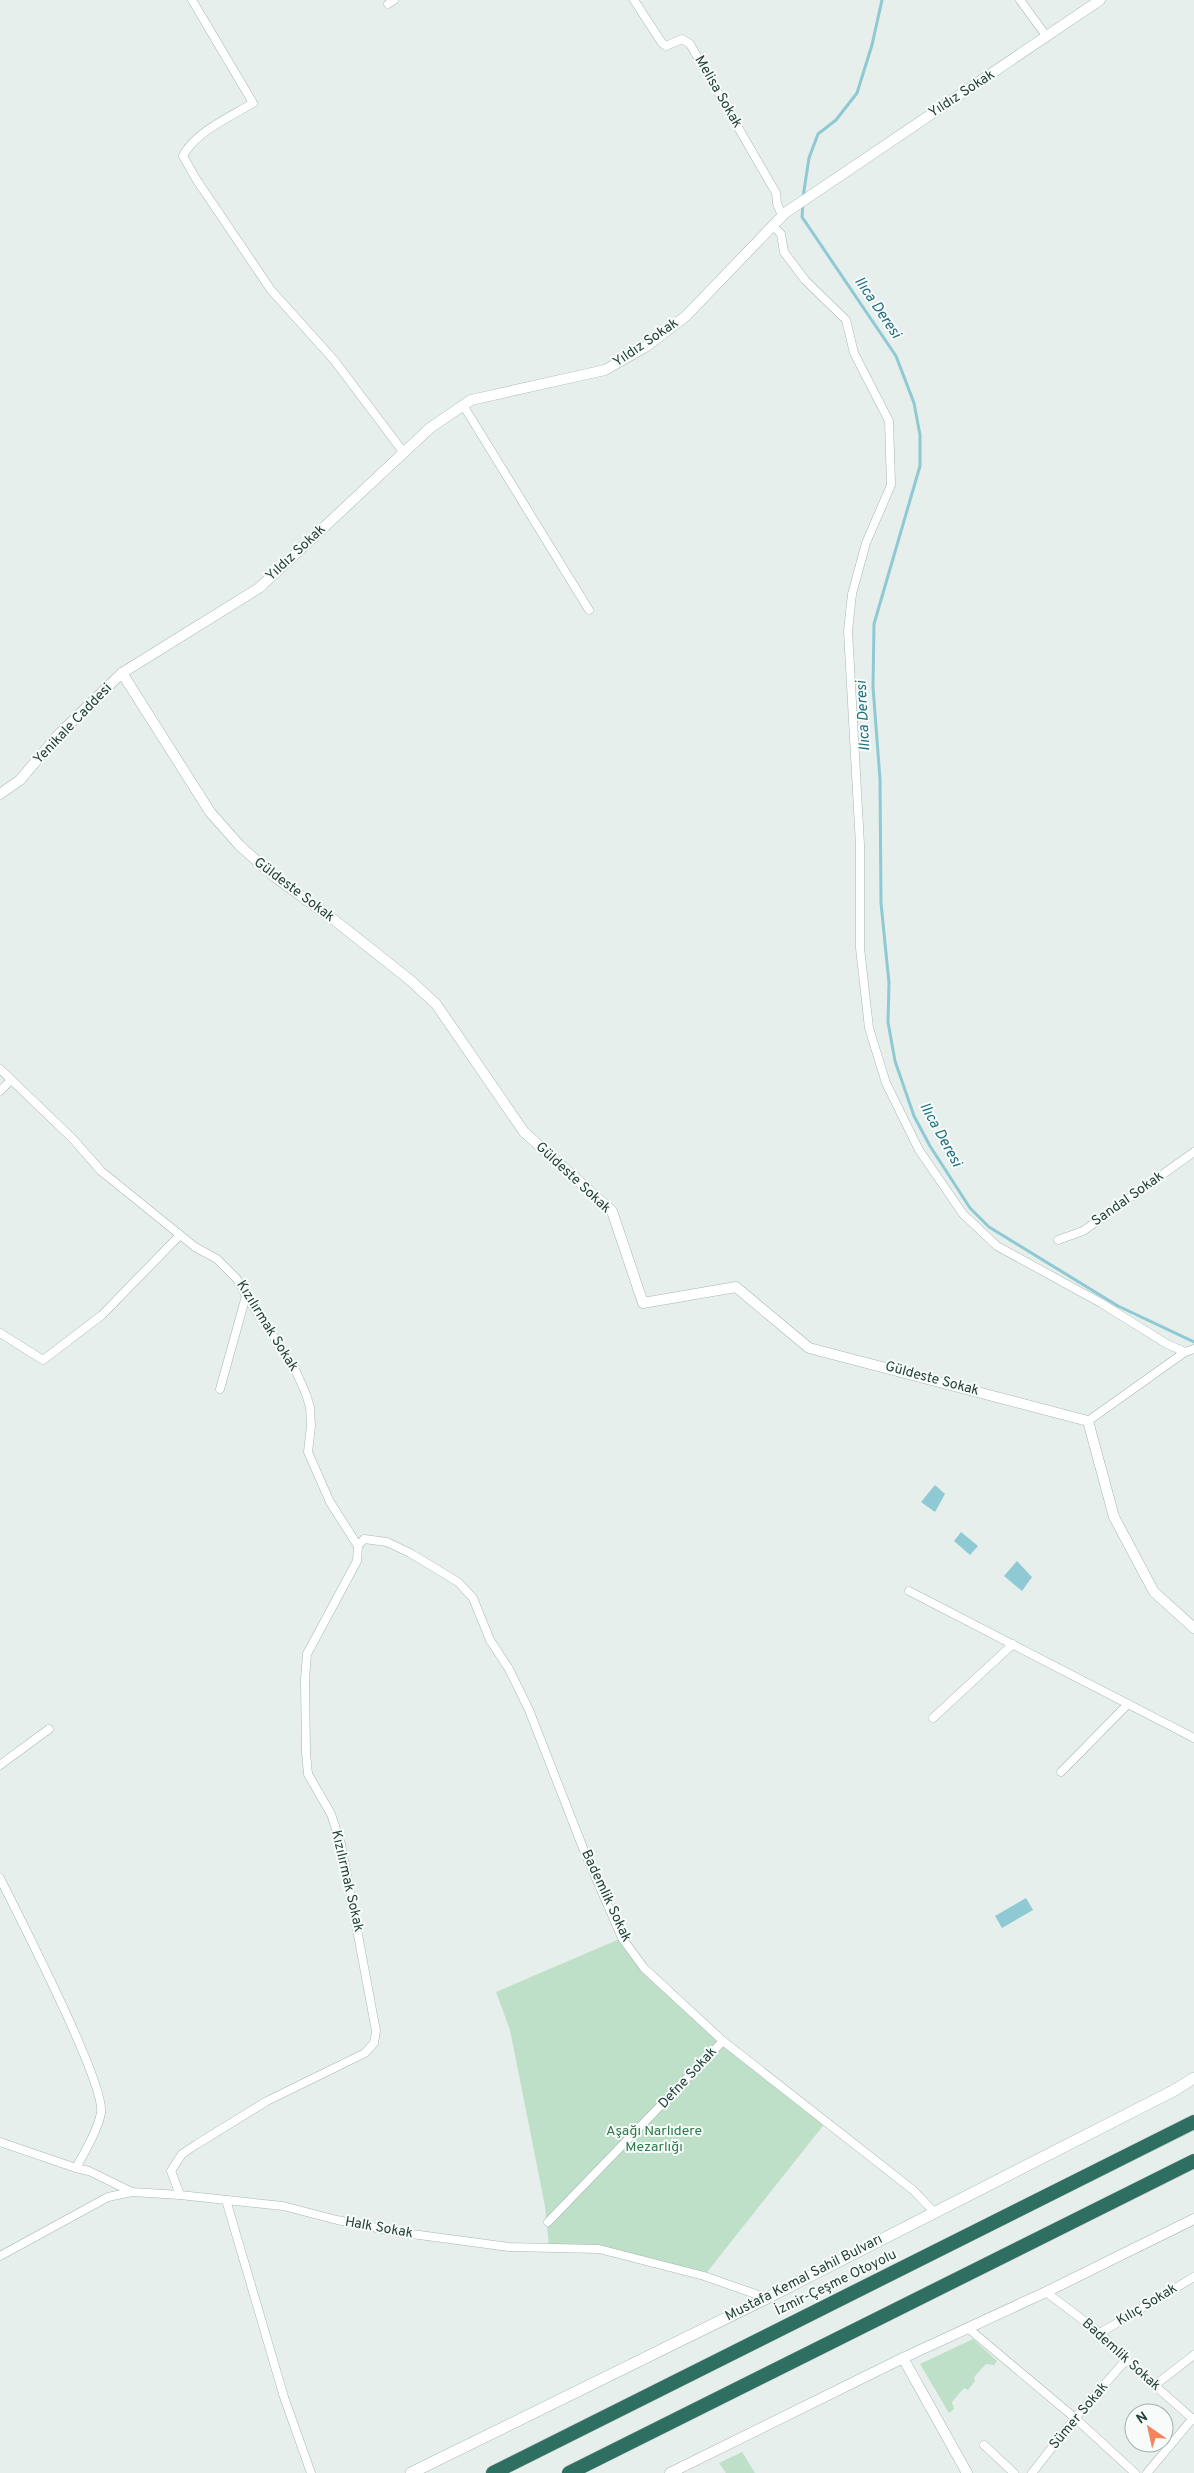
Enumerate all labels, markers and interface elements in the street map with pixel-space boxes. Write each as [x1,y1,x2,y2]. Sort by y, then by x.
street label: Melisa Sokak [690,53,746,131]
street label: Yıldız Sokak [926,66,998,122]
water label: Ilıca Deresi [849,273,905,344]
street label: Yıldız Sokak [610,315,682,371]
street label: Yıldız Sokak [263,521,329,585]
water label: Ilıca Deresi [853,679,875,752]
street label: Yenikale Caddesi [30,680,116,768]
street label: Güldeste Sokak [250,854,338,926]
water label: Ilıca Deresi [915,1099,966,1172]
street label: Güldeste Sokak [532,1139,614,1217]
street label: Sandal Sokak [1089,1168,1167,1230]
street label: Kızılırmak Sokak [232,1277,302,1375]
street label: Güldeste Sokak [883,1358,981,1400]
street label: Kızılırmak Sokak [327,1828,367,1934]
street label: Bademlik Sokak [577,1847,635,1945]
street label: Defne Sokak [655,2044,721,2112]
park label: Aşağı Narlıdere Mezarlığı [606,2123,702,2156]
street label: Halk Sokak [344,2214,414,2242]
street label: Mustafa Kemal Sahil Bulvarı [722,2231,886,2325]
street label: İzmir-Çeşme Otoyolu [772,2245,899,2320]
street label: Kılıç Sokak [1113,2280,1181,2330]
street label: Bademlik Sokak [1078,2315,1164,2395]
street label: Sümer Sokak [1046,2379,1112,2453]
north arrow [1124,2403,1174,2453]
text: N [1134,2409,1151,2428]

